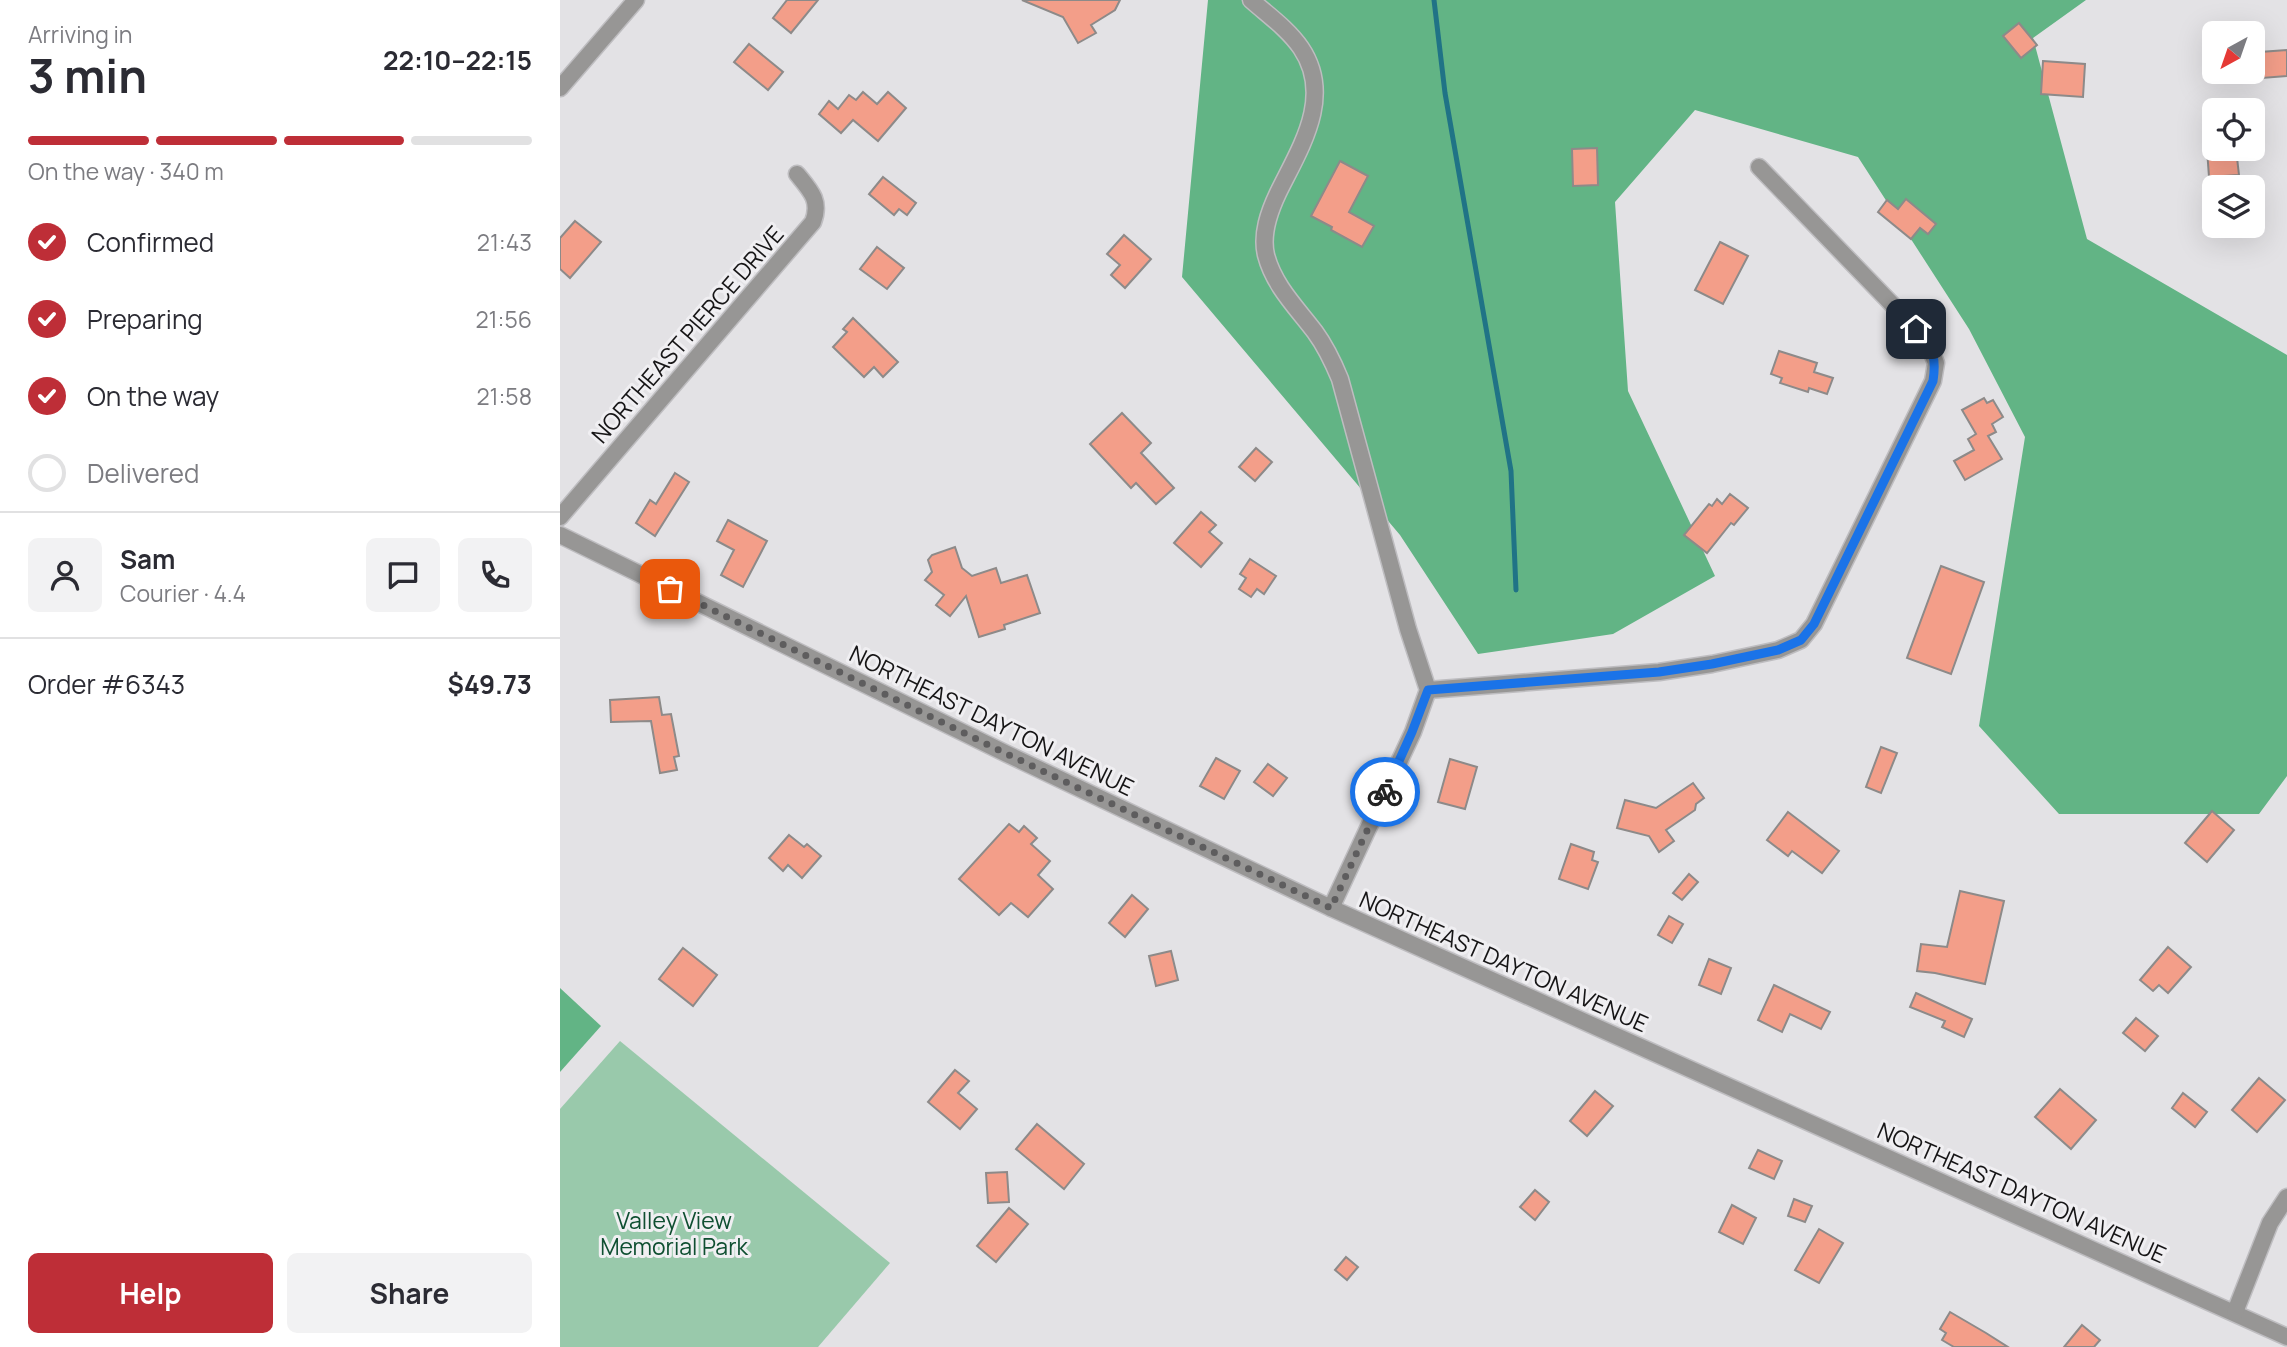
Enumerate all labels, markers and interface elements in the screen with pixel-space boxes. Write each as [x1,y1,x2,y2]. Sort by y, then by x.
text: Arriving in [28,18,133,50]
north arrow [2202,21,2264,84]
map controls [2202,21,2265,238]
text: 22:10–22:15 [383,42,532,78]
text: 3 min [28,44,147,107]
button: locate [2202,98,2265,161]
text: On the way · 340 m [28,155,224,187]
button: layers [2202,175,2265,238]
street label: NORTHEAST PIERCE DRIVE [584,218,790,450]
icon: check [28,223,66,261]
text: Confirmed [87,224,214,260]
text: 21:43 [477,226,532,258]
pin [1886,299,1946,359]
icon: check [28,300,66,338]
text: Preparing [87,301,203,337]
text: 21:56 [475,303,532,335]
icon: home [1897,310,1935,348]
icon: check [28,377,66,415]
text: On the way [87,378,219,414]
text: 21:58 [476,380,532,412]
text: Delivered [87,455,199,491]
button: person [28,538,102,612]
button: chat [366,538,440,612]
button: phone [458,538,532,612]
text: Sam [120,541,175,577]
pin [640,559,700,619]
icon: bag [651,570,689,608]
text: Courier · 4.4 [120,577,246,609]
street label: NORTHEAST DAYTON AVENUE [844,637,1140,803]
text: Order #6343 [28,666,185,702]
text: $49.73 [448,666,532,702]
courier [1350,757,1420,827]
icon: bike [1366,773,1404,811]
street label: NORTHEAST DAYTON AVENUE [1355,883,1653,1039]
street label: NORTHEAST DAYTON AVENUE [1873,1114,2171,1270]
park label: Valley View Memorial Park [600,1204,748,1262]
button: Help [28,1253,273,1333]
button: Share [287,1253,532,1333]

